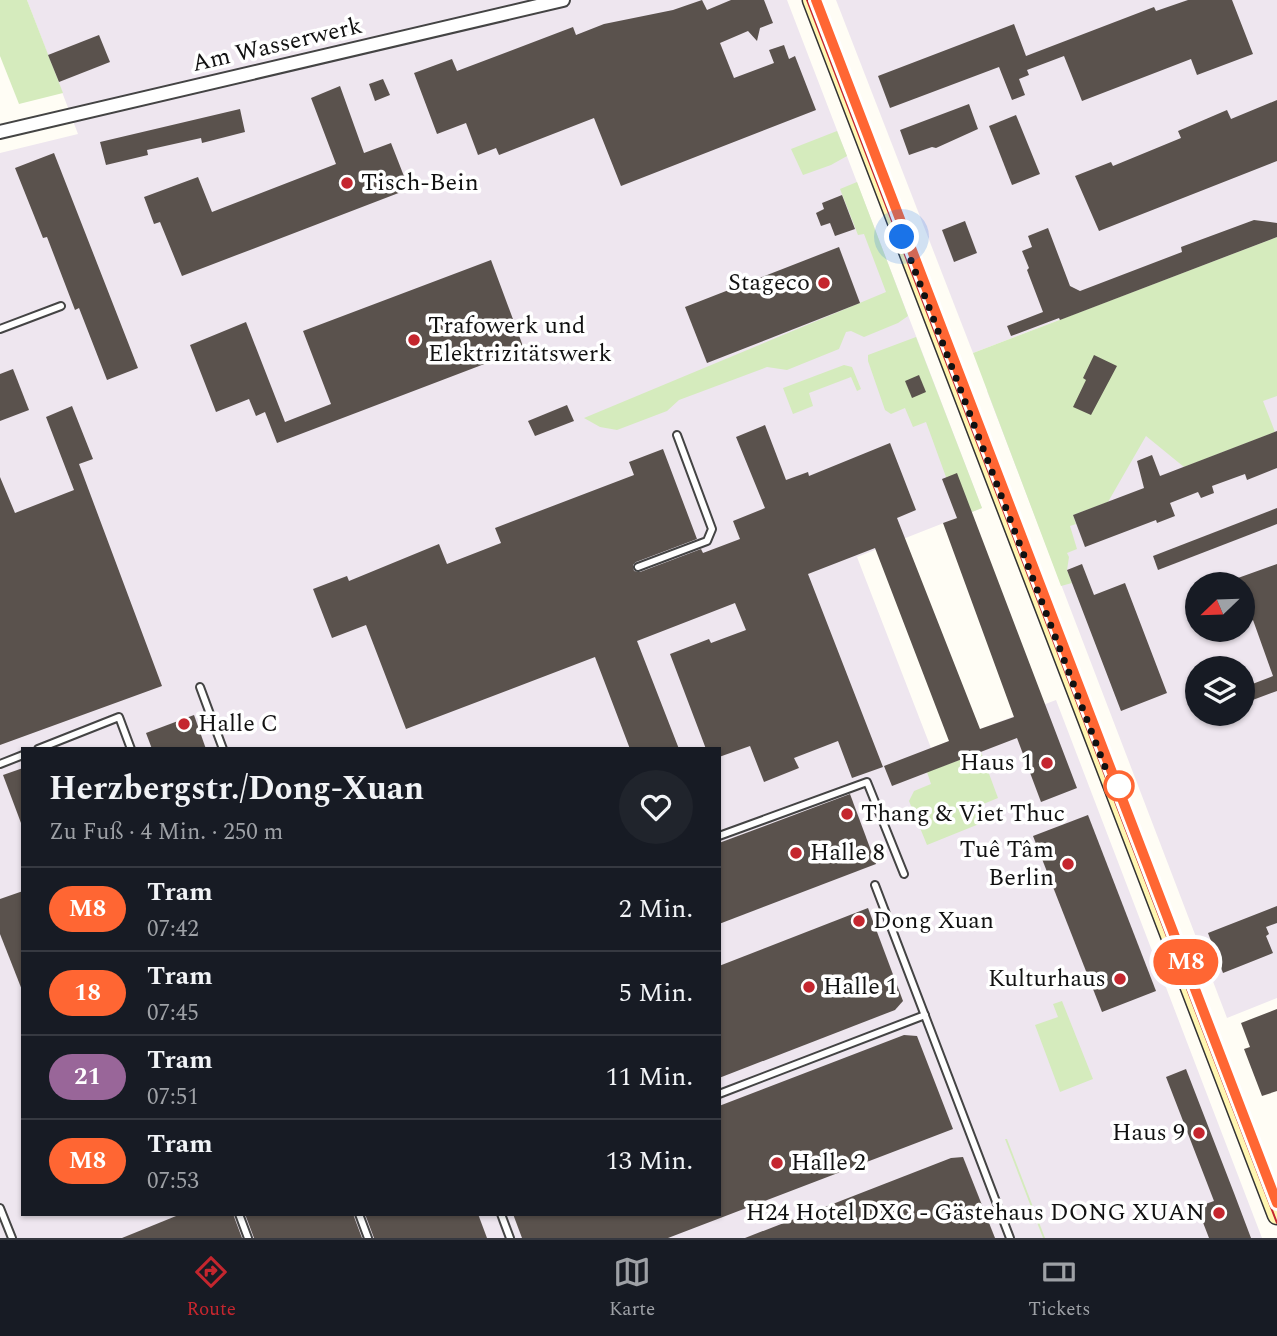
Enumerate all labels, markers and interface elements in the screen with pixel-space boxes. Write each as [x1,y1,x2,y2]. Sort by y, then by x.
street label: Am Wasserwerk [188,8,366,82]
place label: Tisch-Bein [361,165,479,201]
marker: Tisch-Bein [339,175,355,191]
your location [884,219,919,254]
place label: Stageco [728,265,810,301]
marker: Stageco [816,275,832,291]
place label: Trafowerk und Elektrizitätswerk [428,308,612,372]
marker: Trafowerk und Elektrizitätswerk [406,332,422,348]
north arrow [1185,572,1255,642]
map controls [1185,572,1255,726]
button: layers [1185,656,1255,726]
place label: Halle C [198,706,278,742]
marker: Halle C [176,716,192,732]
place label: Haus 1 [960,745,1033,781]
marker: Haus 1 [1039,755,1055,771]
text: Herzbergstr./Dong-Xuan [49,764,424,814]
button: heart [619,770,693,844]
unlabelled marker [1104,771,1134,801]
place label: Thang & Viet Thuc [861,796,1065,832]
marker: Thang & Viet Thuc [839,806,855,822]
text: Zu Fuß · 4 Min. · 250 m [49,815,283,850]
place label: Tuê Tâm Berlin [959,832,1054,896]
place label: Halle 8 [810,835,885,871]
marker: Halle 8 [788,845,804,861]
marker: Tuê Tâm Berlin [1060,856,1076,872]
text: Tram [147,872,213,912]
text: 2 Min. [619,889,693,929]
text: M8 [69,891,106,927]
place label: Dong Xuan [873,903,994,939]
text: 07:42 [147,912,199,947]
marker: Dong Xuan [851,913,867,929]
line badge: M8 [1154,939,1218,985]
text: M8 [1167,944,1205,980]
text: Tram [147,956,213,996]
place label: Kulturhaus [988,961,1106,997]
place label: Halle 1 [823,969,898,1005]
marker: Kulturhaus [1112,971,1128,987]
text: 5 Min. [619,973,693,1013]
text: 18 [74,975,101,1011]
marker: Halle 1 [801,979,817,995]
text: 07:45 [147,996,199,1031]
text: Tram [147,1040,213,1080]
text: 11 Min. [606,1057,693,1097]
text: 21 [74,1059,101,1095]
text: 07:51 [147,1080,199,1115]
place label: Haus 9 [1112,1115,1185,1151]
text: Tram [147,1124,213,1164]
marker: Haus 9 [1191,1125,1207,1141]
text: 13 Min. [606,1141,693,1181]
text: M8 [69,1143,106,1179]
place label: Halle 2 [791,1145,866,1181]
marker: Halle 2 [769,1155,785,1171]
text: 07:53 [147,1164,199,1199]
place label: H24 Hotel DXC - Gästehaus DONG XUAN [746,1195,1205,1231]
marker: H24 Hotel DXC - Gästehaus DONG XUAN [1211,1205,1227,1221]
tab: Route [187,1253,236,1324]
tab: Karte [609,1253,655,1324]
tab: Tickets [1028,1253,1090,1324]

